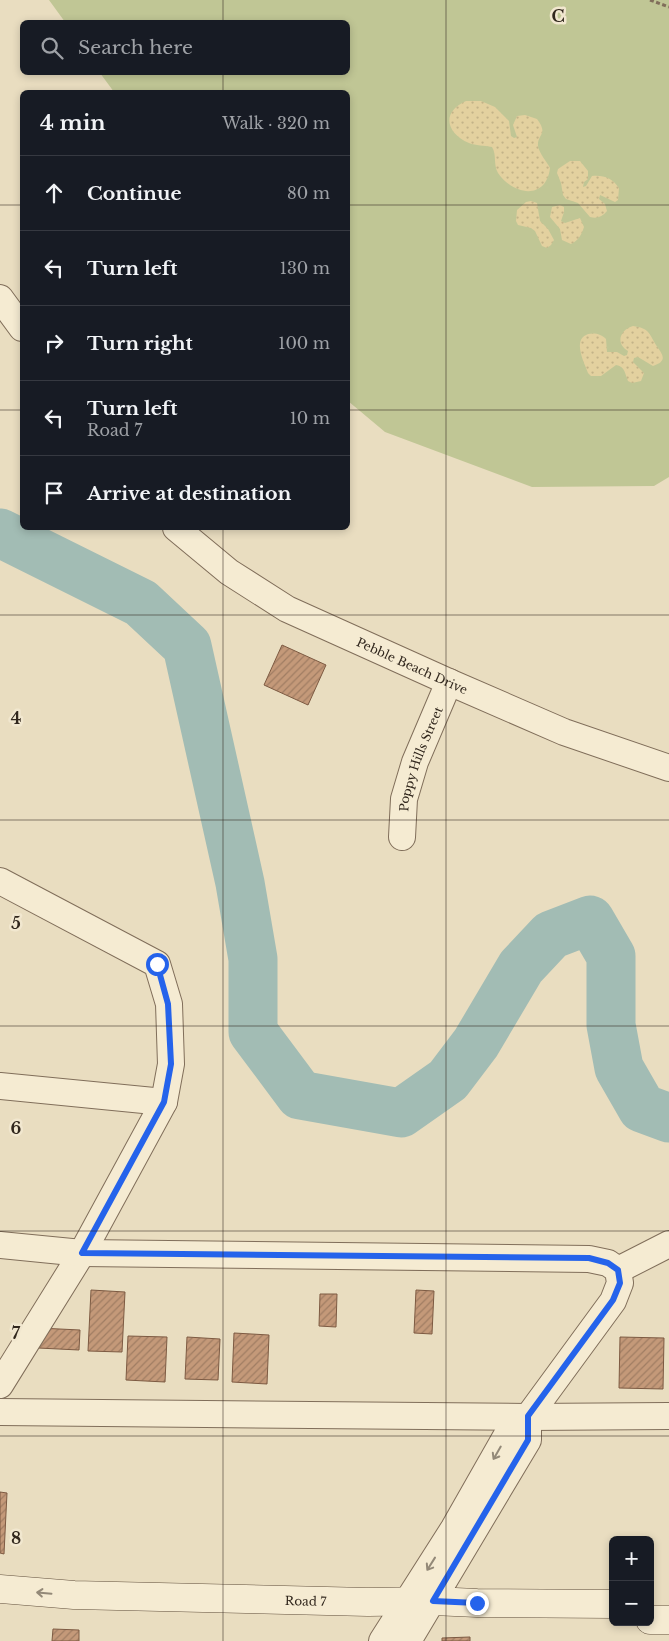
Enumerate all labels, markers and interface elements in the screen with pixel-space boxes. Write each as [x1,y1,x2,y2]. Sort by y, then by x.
text: C [551,6,565,26]
search box [20,20,350,75]
icon: search [38,34,66,62]
text: Search here [78,36,193,59]
text: 4 min [40,110,106,136]
text: Walk · 320 m [222,113,330,133]
icon: ahead [40,179,68,207]
text: Continue [87,182,182,205]
text: 80 m [287,183,330,203]
icon: left [40,254,68,282]
text: Turn left [87,257,178,280]
text: 130 m [280,258,330,278]
icon: right [40,329,68,357]
text: Turn right [87,332,193,355]
text: 100 m [278,333,330,353]
text: Turn left [87,397,178,420]
icon: left [40,404,68,432]
text: 10 m [290,408,330,428]
text: Road 7 [87,420,142,440]
icon: arrive [40,479,68,507]
text: Arrive at destination [87,482,291,505]
street label: Pebble Beach Drive [354,634,470,697]
street label: Poppy Hills Street [396,704,445,812]
text: 4 [11,708,21,728]
text: 5 [11,913,21,933]
route start [146,953,169,976]
text: 6 [11,1118,22,1138]
text: 7 [12,1323,21,1343]
one-way arrow [491,1446,501,1460]
text: 8 [11,1528,21,1548]
map controls [609,1536,654,1626]
button: + [609,1536,654,1581]
one-way arrow [425,1557,435,1571]
button: − [609,1581,654,1626]
one-way arrow [36,1588,52,1597]
route end [466,1592,489,1615]
street label: Road 7 [285,1593,328,1609]

